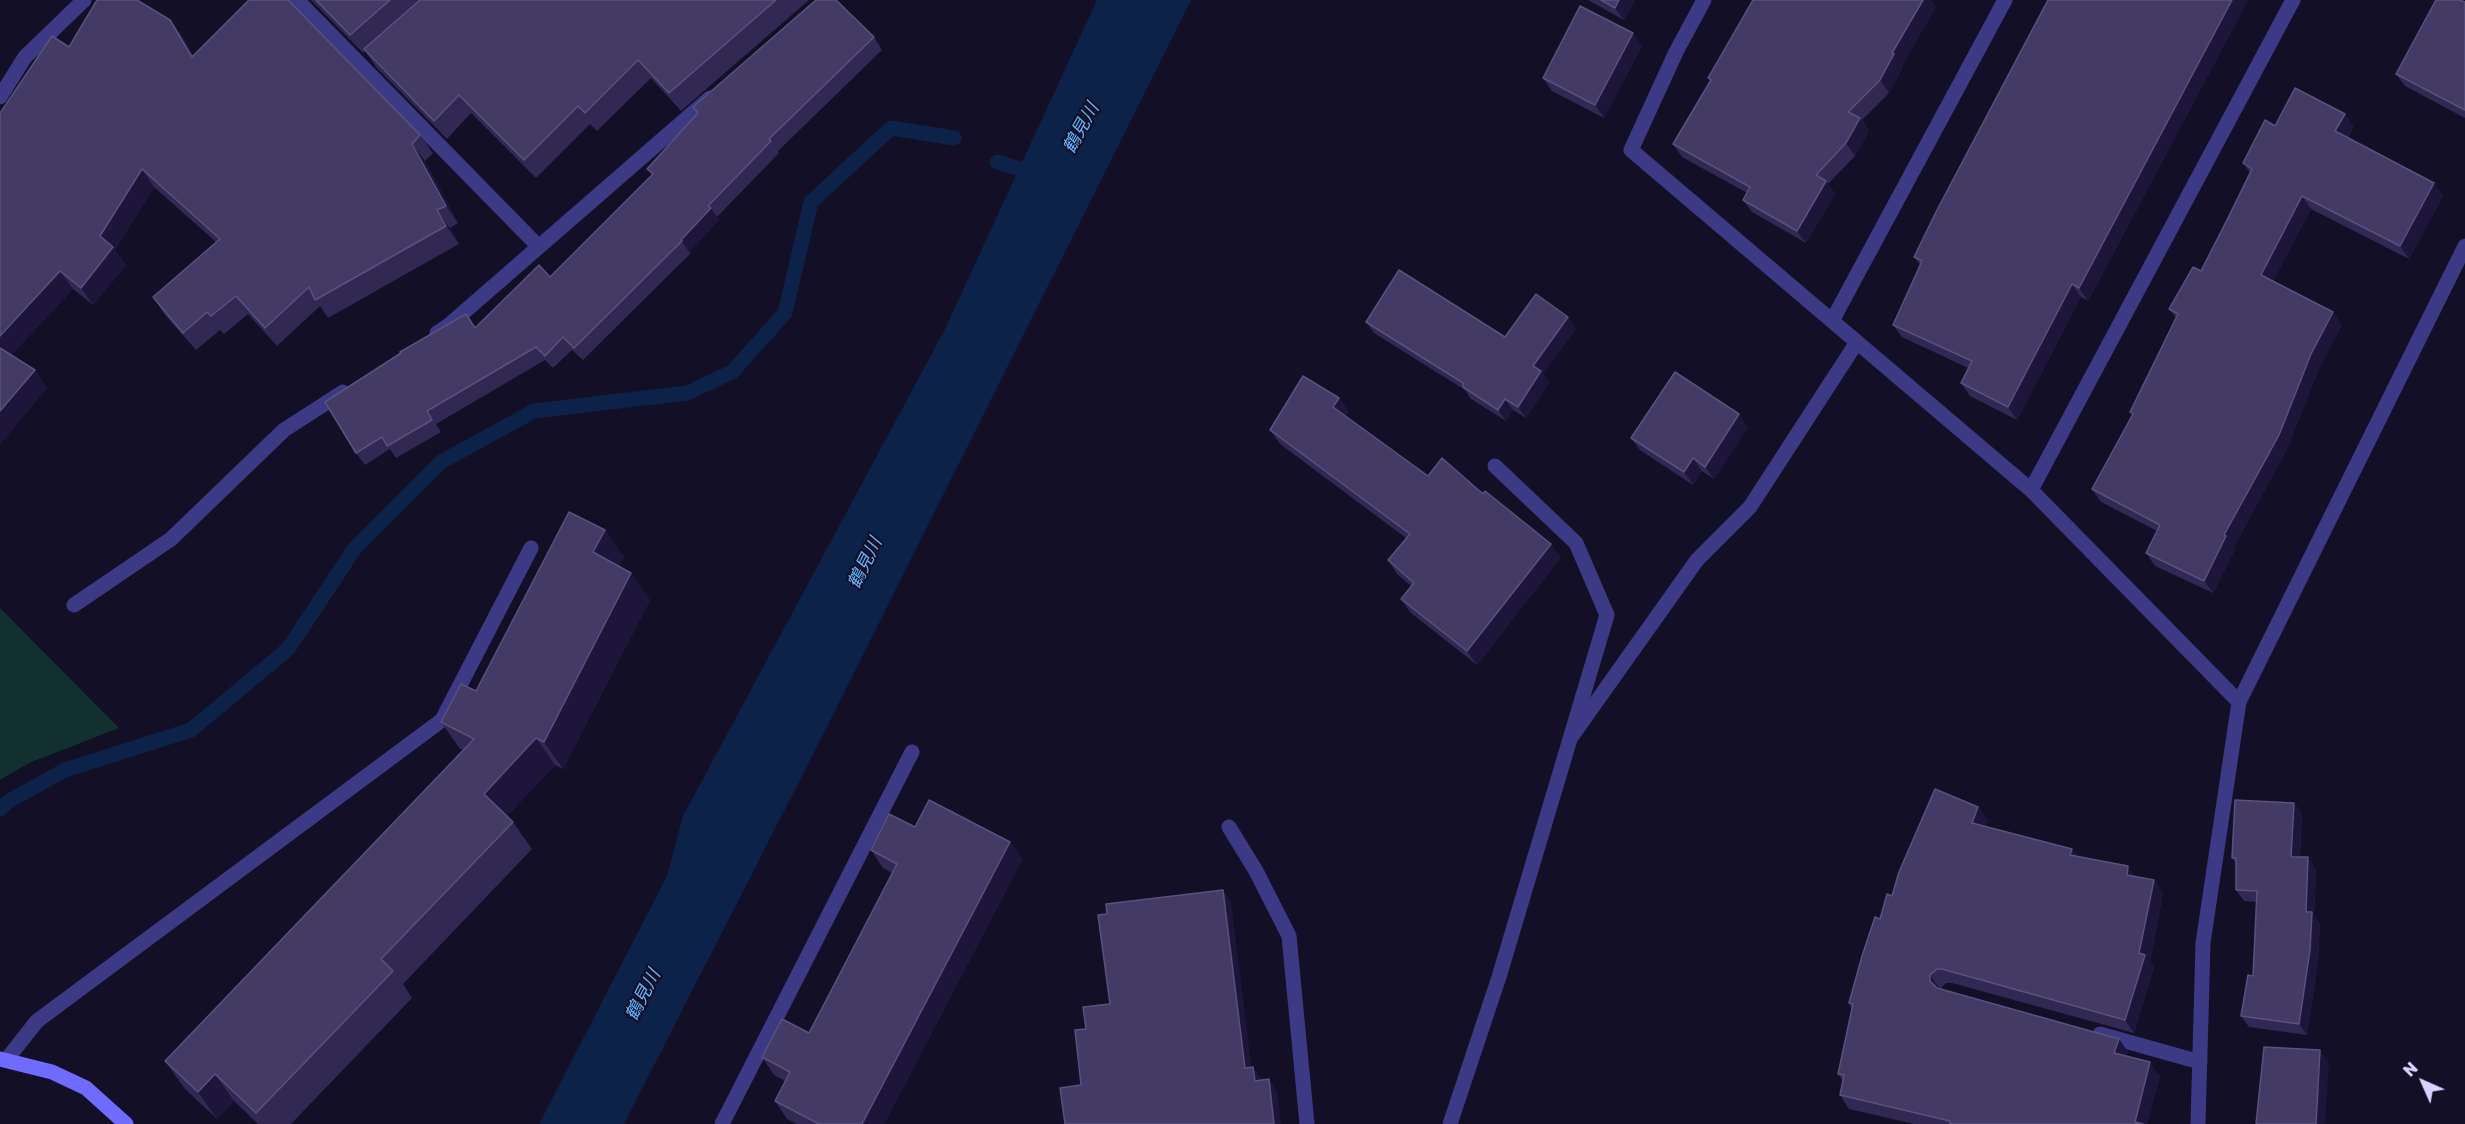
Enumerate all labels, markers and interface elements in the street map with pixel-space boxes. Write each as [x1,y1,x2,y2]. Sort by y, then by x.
water label: 鶴見川 [1058,99,1104,157]
water label: 鶴見川 [843,534,887,592]
water label: 鶴見川 [621,966,665,1024]
north arrow [2393,1052,2453,1112]
text: N [2399,1058,2422,1081]

